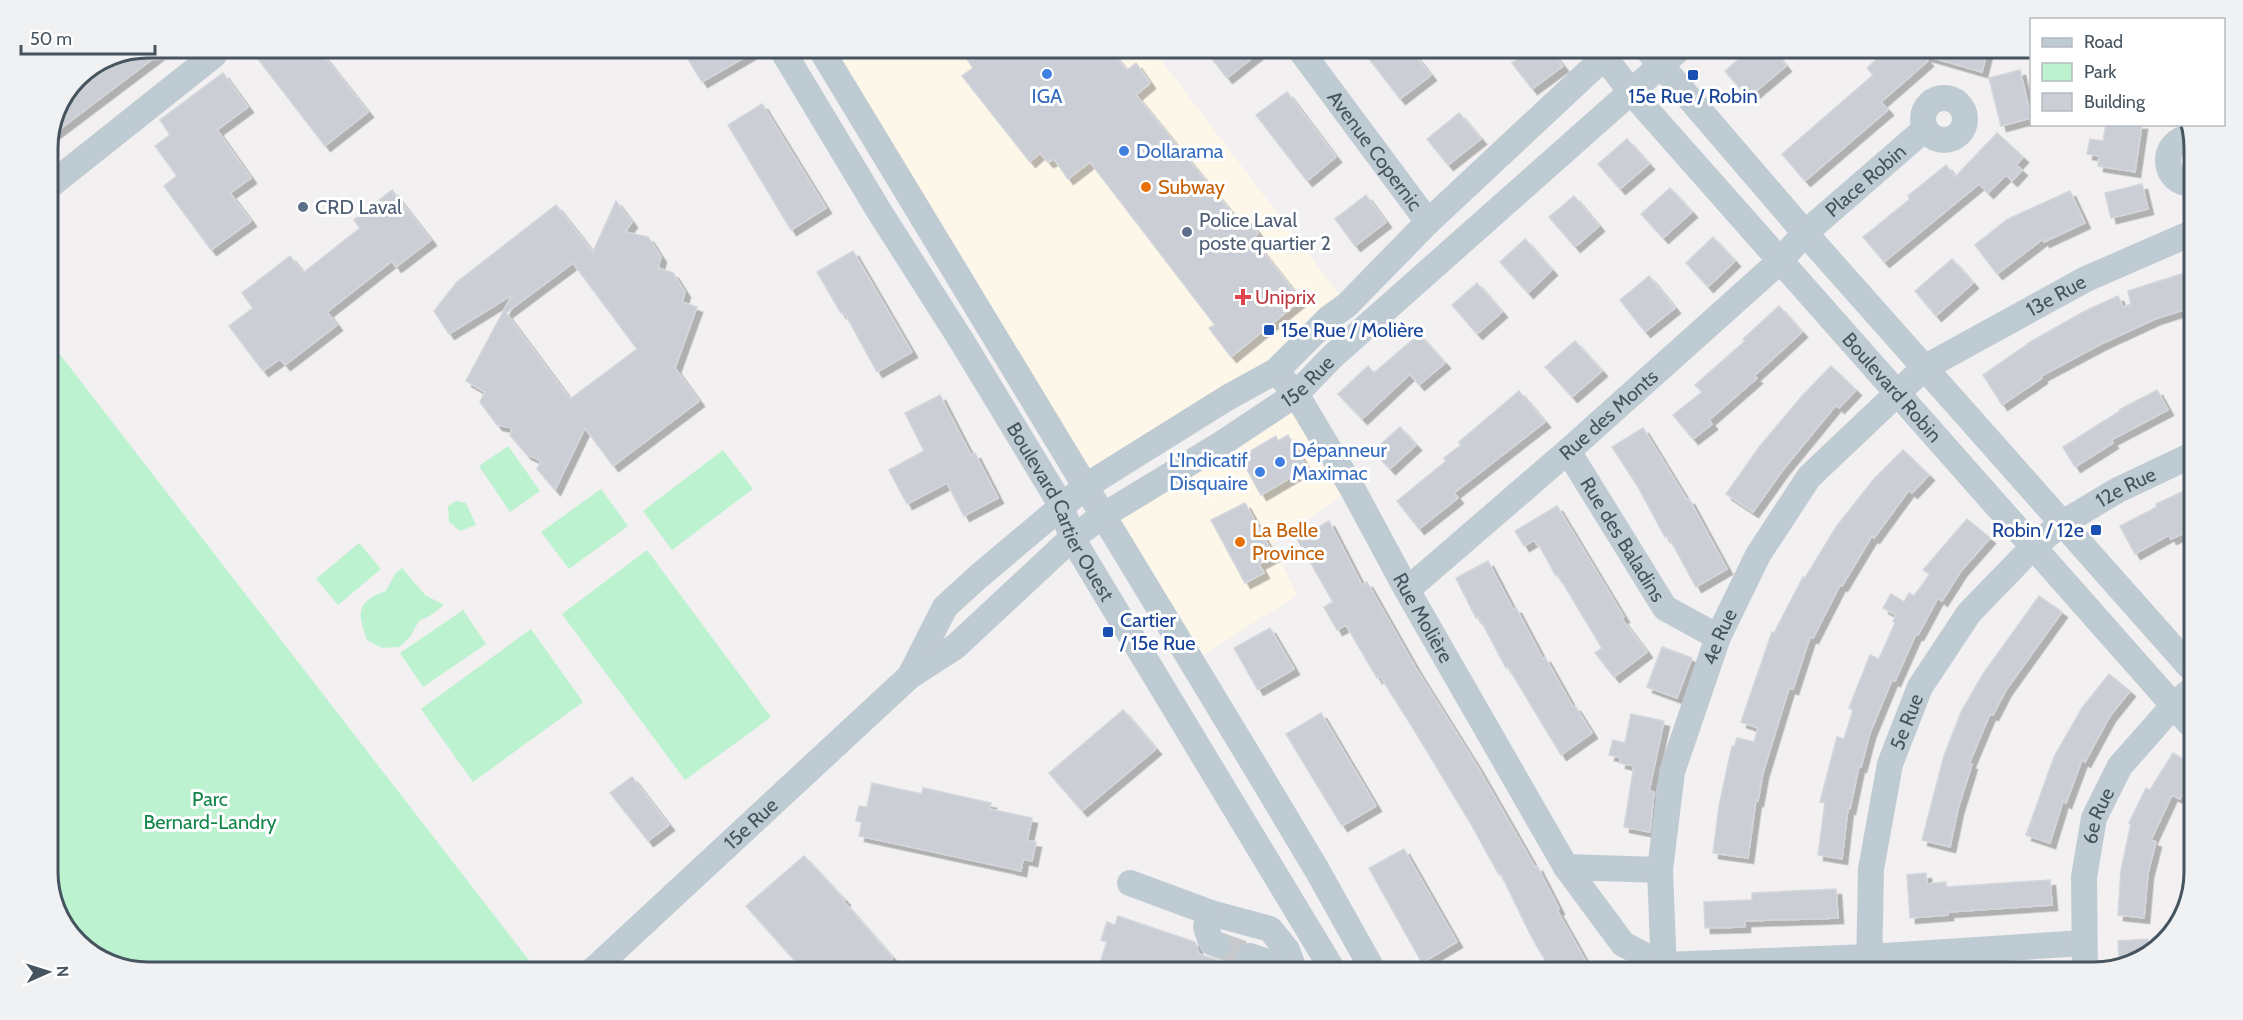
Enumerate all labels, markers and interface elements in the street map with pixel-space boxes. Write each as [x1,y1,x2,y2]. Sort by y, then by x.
scale bar [21,18,154,56]
legend [2030,18,2225,126]
text: 50 m [30,28,72,50]
text: Road [2084,31,2123,53]
text: Park [2084,61,2117,83]
marker: IGA [1040,67,1054,81]
marker: 15e Rue / Robin [1686,68,1700,82]
place label: IGA [1032,84,1063,108]
place label: 15e Rue / Robin [1628,84,1758,108]
street label: Avenue Copernic [1323,86,1427,215]
text: Building [2084,91,2146,113]
place label: Dollarama [1136,139,1224,163]
street label: Place Robin [1820,139,1911,222]
marker: Dollarama [1117,144,1131,158]
place label: Subway [1158,175,1225,199]
marker: Subway [1139,180,1153,194]
place label: CRD Laval [315,195,402,219]
marker: CRD Laval [296,200,310,214]
place label: Police Laval poste quartier 2 [1199,208,1331,255]
marker: Police Laval poste quartier 2 [1180,225,1194,239]
street label: 13e Rue [2022,269,2090,322]
place label: Uniprix [1255,285,1316,309]
marker: Uniprix [1236,290,1250,304]
place label: 15e Rue / Molière [1281,318,1424,342]
marker: 15e Rue / Molière [1262,323,1276,337]
street label: Boulevard Robin [1837,327,1947,447]
street label: 15e Rue [1277,350,1339,413]
street label: Rue des Monts [1554,364,1663,465]
street label: Boulevard Cartier Ouest [1002,418,1119,606]
place label: Dépanneur Maximac [1292,438,1387,485]
place label: L'Indicatif Disquaire [1169,448,1248,495]
marker: Dépanneur Maximac [1273,455,1287,469]
street label: 12e Rue [2091,462,2160,513]
marker: L'Indicatif Disquaire [1253,465,1267,479]
street label: Rue des Baladins [1575,473,1670,606]
place label: La Belle Province [1252,518,1325,565]
place label: Robin / 12e [1992,518,2084,542]
marker: Robin / 12e [2089,523,2103,537]
marker: La Belle Province [1233,535,1247,549]
street label: Rue Molière [1388,569,1458,667]
street label: 4e Rue [1697,605,1742,668]
place label: Cartier / 15e Rue [1119,608,1196,655]
marker: Cartier / 15e Rue [1101,625,1115,639]
street label: 5e Rue [1885,690,1928,753]
street label: 6e Rue [2078,784,2119,846]
park label: Parc Bernard-Landry [143,787,277,834]
street label: 15e Rue [719,793,783,855]
north arrow [18,942,78,1002]
text: N [53,965,72,977]

